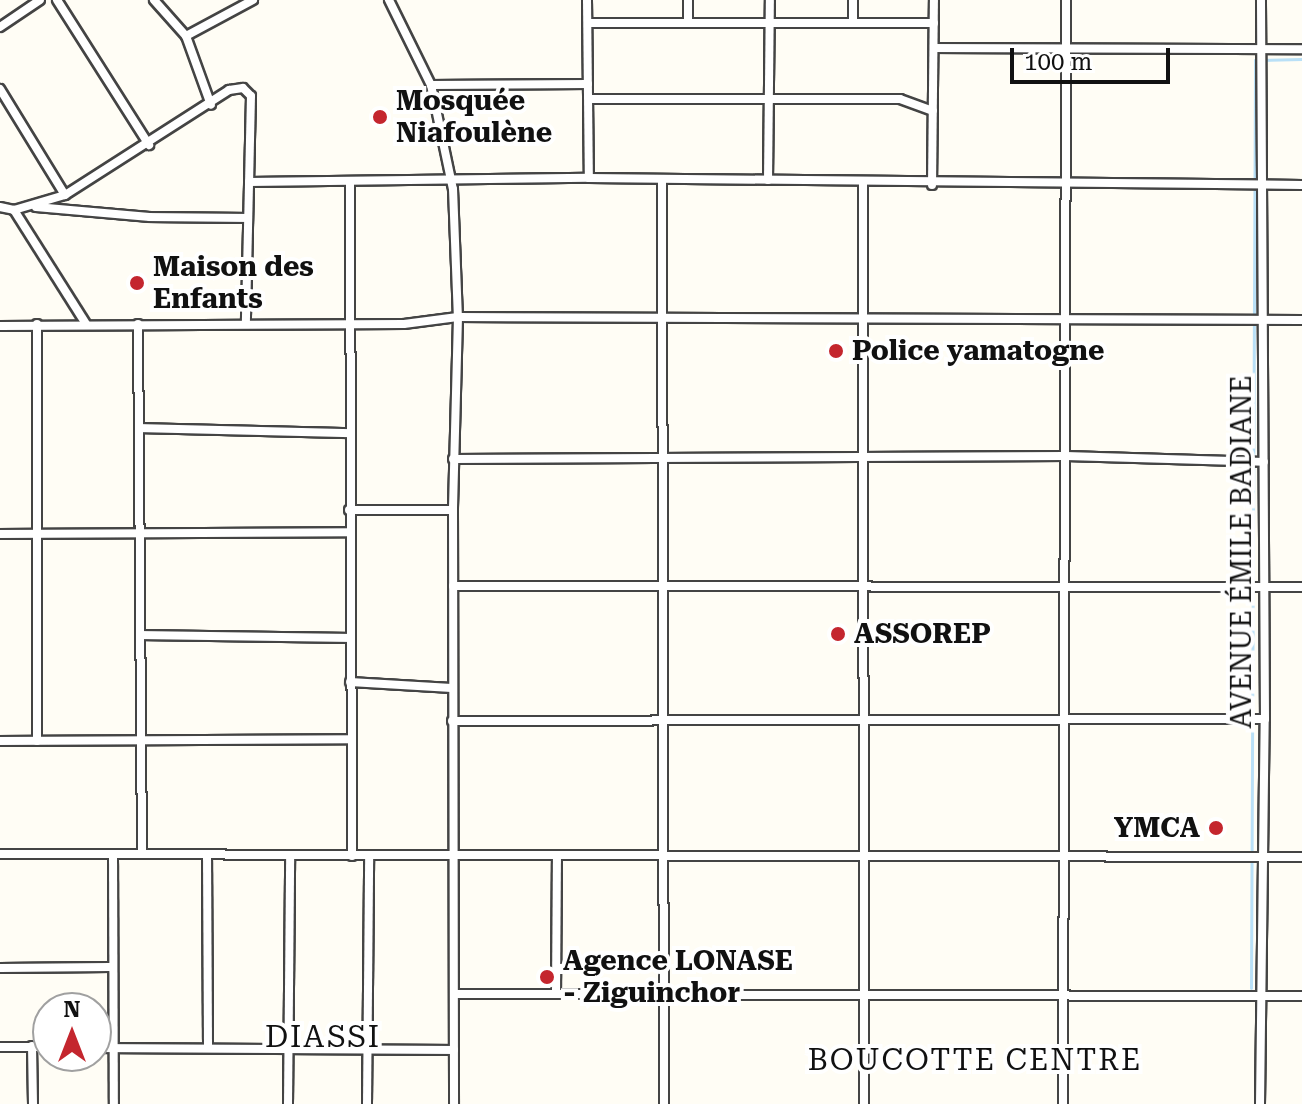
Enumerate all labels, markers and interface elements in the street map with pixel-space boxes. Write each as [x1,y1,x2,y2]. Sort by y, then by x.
scale bar [1014,32,1174,82]
text: 100 m [1024,48,1092,76]
place label: Mosquée Niafoulène [396,84,552,150]
marker: Mosquée Niafoulène [371,108,389,126]
place label: Maison des Enfants [153,250,314,316]
marker: Maison des Enfants [128,274,146,292]
place label: Police yamatogne [852,334,1104,368]
marker: Police yamatogne [827,342,845,360]
street label: AVENUE ÉMILE BADIANE [1225,375,1259,729]
place label: ASSOREP [854,617,991,651]
marker: ASSOREP [829,625,847,643]
place label: YMCA [1114,811,1200,845]
marker: YMCA [1207,819,1225,837]
place label: Agence LONASE - Ziguinchor [563,944,793,1010]
marker: Agence LONASE - Ziguinchor [538,968,556,986]
north arrow [32,992,112,1072]
text: N [64,997,80,1022]
district label: DIASSI [265,1019,381,1055]
district label: BOUCOTTE CENTRE [808,1042,1142,1078]

